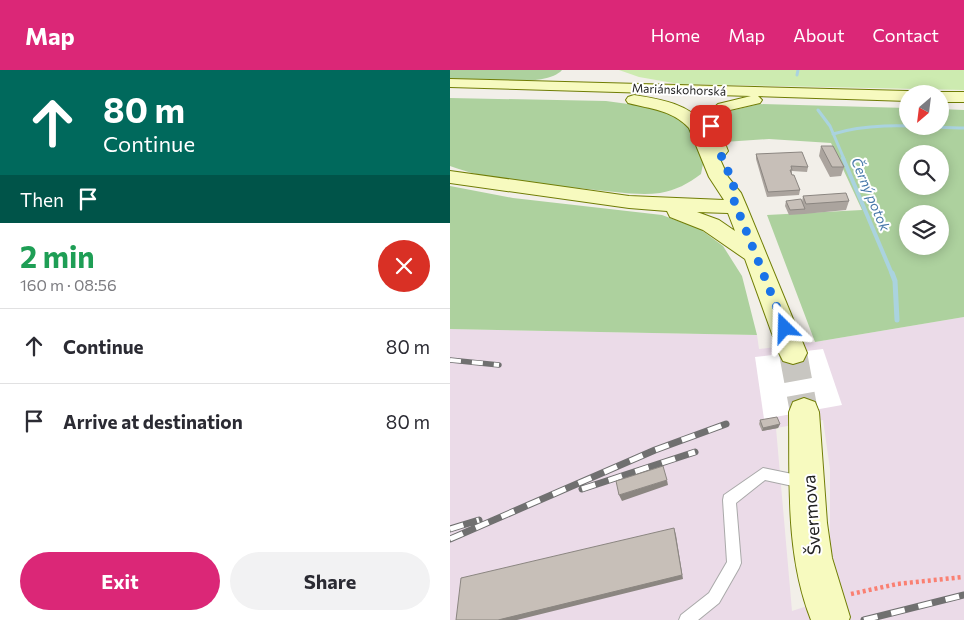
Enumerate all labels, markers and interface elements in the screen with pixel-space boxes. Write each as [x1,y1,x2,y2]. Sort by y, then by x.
text: Map [25,21,75,50]
text: Home [651,24,700,46]
text: Map [728,24,765,46]
text: About [793,24,845,46]
text: Contact [873,24,939,46]
street label: Mariánskohorská [632,80,726,98]
north arrow [899,85,949,135]
map controls [899,85,949,255]
text: 80 m [103,87,185,130]
icon: ahead [20,90,85,155]
pin [690,105,732,147]
icon: arrive [697,112,725,140]
text: Continue [103,130,195,157]
button: search [899,145,949,195]
water label: Černý potok [848,155,894,234]
icon: arrive [74,185,102,213]
text: Then [20,188,64,211]
button: layers [899,205,949,255]
text: 2 min [20,237,95,274]
button: close [378,240,430,292]
text: 160 m · 08:56 [20,275,117,294]
position arrow [758,301,810,353]
icon: ahead [20,332,48,360]
text: Continue [63,335,143,358]
text: 80 m [386,335,430,358]
icon: arrive [20,407,48,435]
text: Arrive at destination [63,410,243,433]
text: 80 m [386,410,430,433]
street label: Švermova [797,474,825,556]
button: Exit [20,552,220,610]
button: Share [230,552,430,610]

